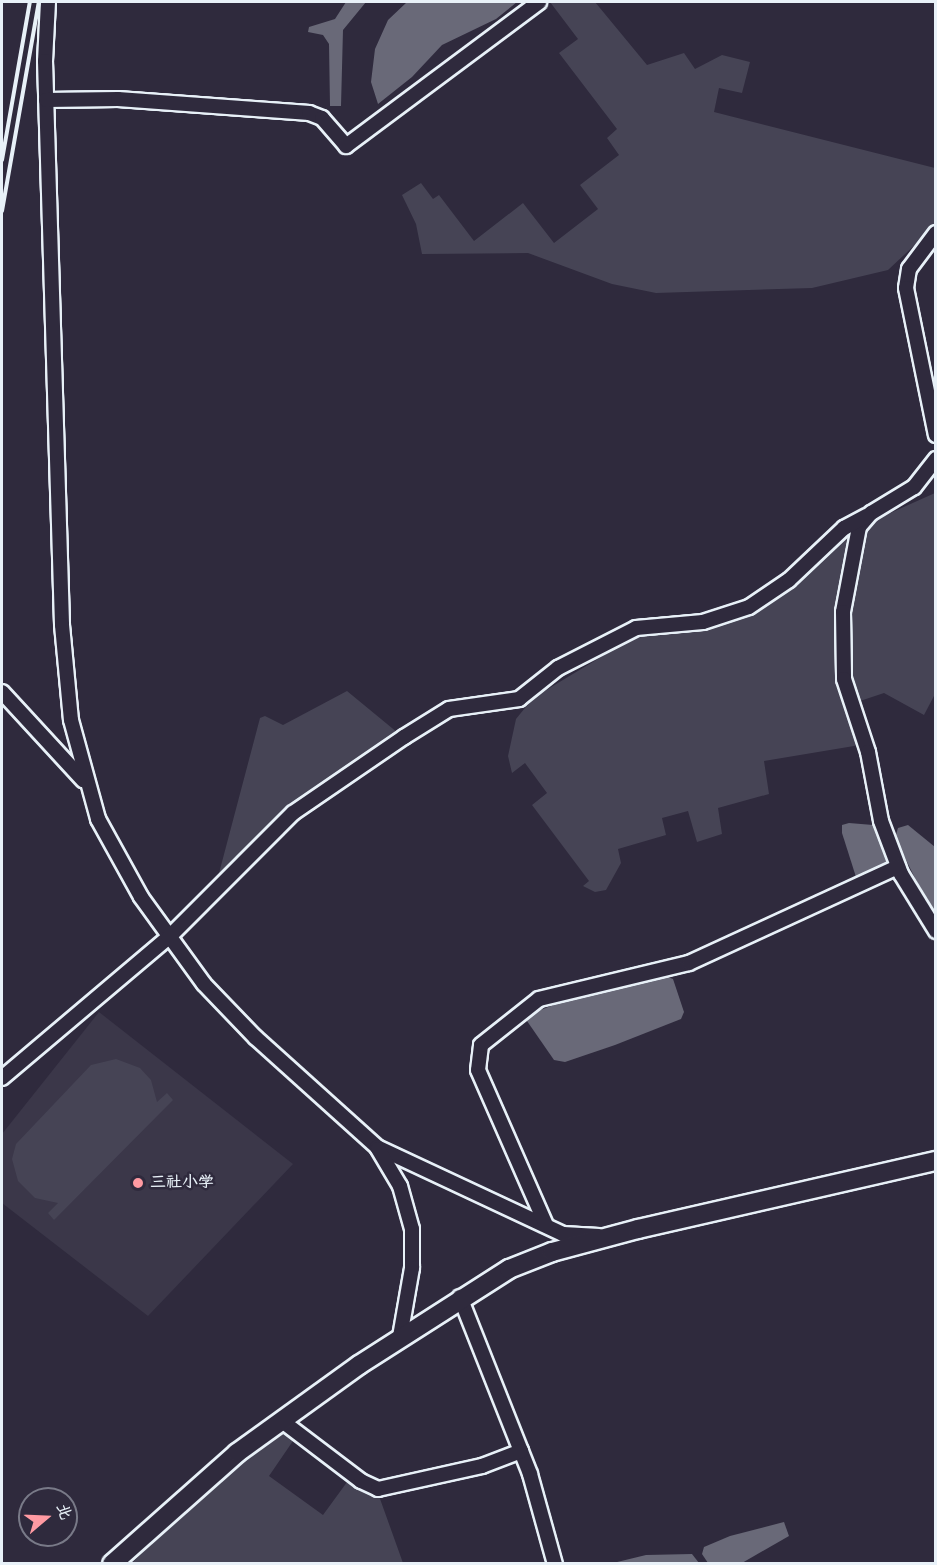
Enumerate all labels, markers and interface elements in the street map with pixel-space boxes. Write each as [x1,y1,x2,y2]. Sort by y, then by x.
place label: 三社小学 [150,1173,214,1193]
marker: 三社小学 [131,1176,145,1190]
north arrow [18,1487,78,1547]
text: 北 [49,1500,78,1523]

